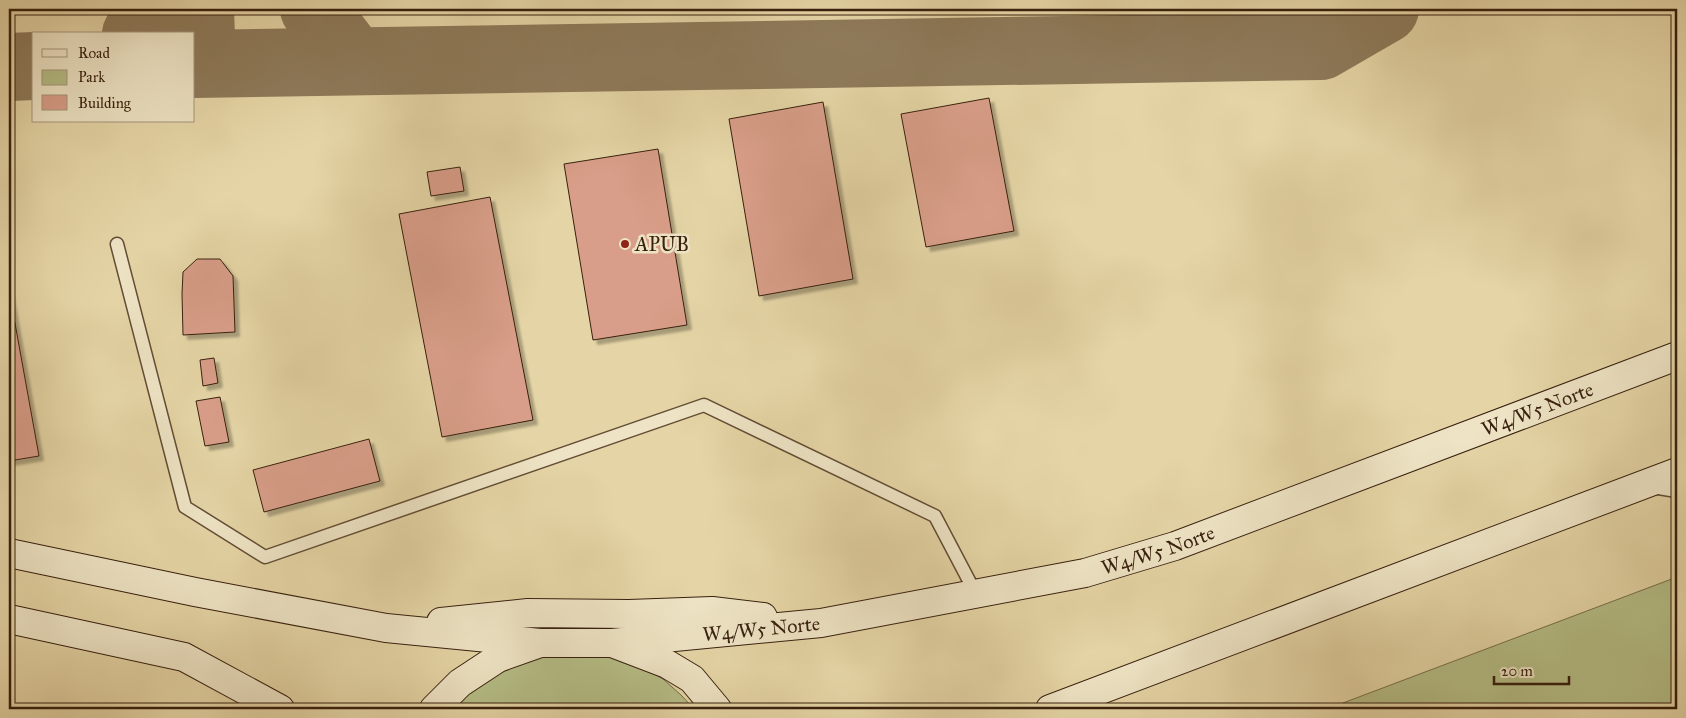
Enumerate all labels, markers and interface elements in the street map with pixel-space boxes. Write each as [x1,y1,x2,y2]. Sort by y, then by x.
legend [32,32,195,122]
text: Road [78,44,110,62]
text: Park [78,68,105,86]
text: Building [78,94,132,112]
place label: APUB [634,232,689,256]
marker: APUB [619,238,631,250]
street label: W4/W5 Norte [1478,377,1597,441]
street label: W4/W5 Norte [1098,520,1218,579]
street label: W4/W5 Norte [702,611,821,646]
scale bar [1494,653,1568,685]
text: 20 m [1501,662,1533,680]

